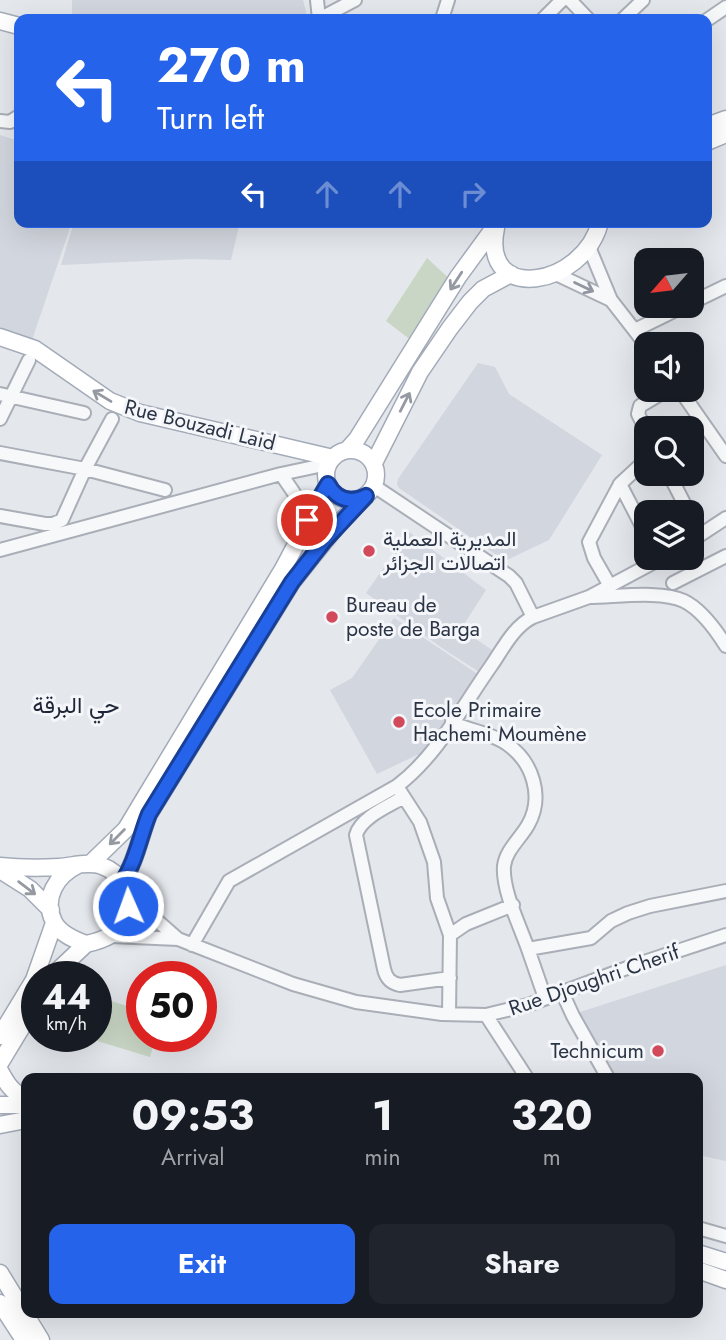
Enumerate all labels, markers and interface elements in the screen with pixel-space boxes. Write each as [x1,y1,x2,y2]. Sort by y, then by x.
text: 270 m [157,30,306,100]
icon: left [42,42,133,133]
text: Turn left [157,95,264,141]
icon: left [235,175,273,213]
icon: ahead [308,175,346,213]
icon: ahead [381,175,419,213]
icon: right [454,175,492,213]
north arrow [634,248,704,318]
map controls [634,248,704,570]
one-way arrow [449,270,463,290]
one-way arrow [573,281,594,294]
button: sound [634,332,704,402]
one-way arrow [92,389,112,403]
street label: Rue Bouzadi Laid [121,392,279,458]
one-way arrow [399,392,413,413]
button: search [634,416,704,486]
pin [277,490,337,550]
button: layers [634,500,704,570]
icon: arrive [288,501,326,539]
place label: المديرية العملية اتصالات الجزائر [382,524,516,578]
marker: المديرية العملية اتصالات الجزائر [361,543,377,559]
place label: Bureau de poste de Barga [346,590,480,644]
marker: Bureau de poste de Barga [324,609,340,625]
district label: حي البرقة [33,688,119,724]
place label: Ecole Primaire Hachemi Moumène [413,695,587,749]
marker: Ecole Primaire Hachemi Moumène [391,714,407,730]
one-way arrow [109,828,126,845]
position arrow [91,869,165,943]
one-way arrow [17,881,36,895]
street label: Rue Djoughri Cherif [505,936,684,1023]
speed limit sign: 50 [126,961,217,1052]
text: 44 [42,972,91,1022]
text: km/h [46,1011,87,1037]
place label: Technicum [551,1036,644,1066]
marker: Technicum [650,1043,666,1059]
text: 09:53 [131,1085,254,1146]
text: 1 [372,1085,393,1146]
text: 320 [511,1085,593,1146]
text: Arrival [161,1140,225,1174]
text: min [365,1140,401,1174]
text: m [543,1140,561,1174]
button: Exit [49,1224,355,1304]
button: Share [369,1224,675,1304]

